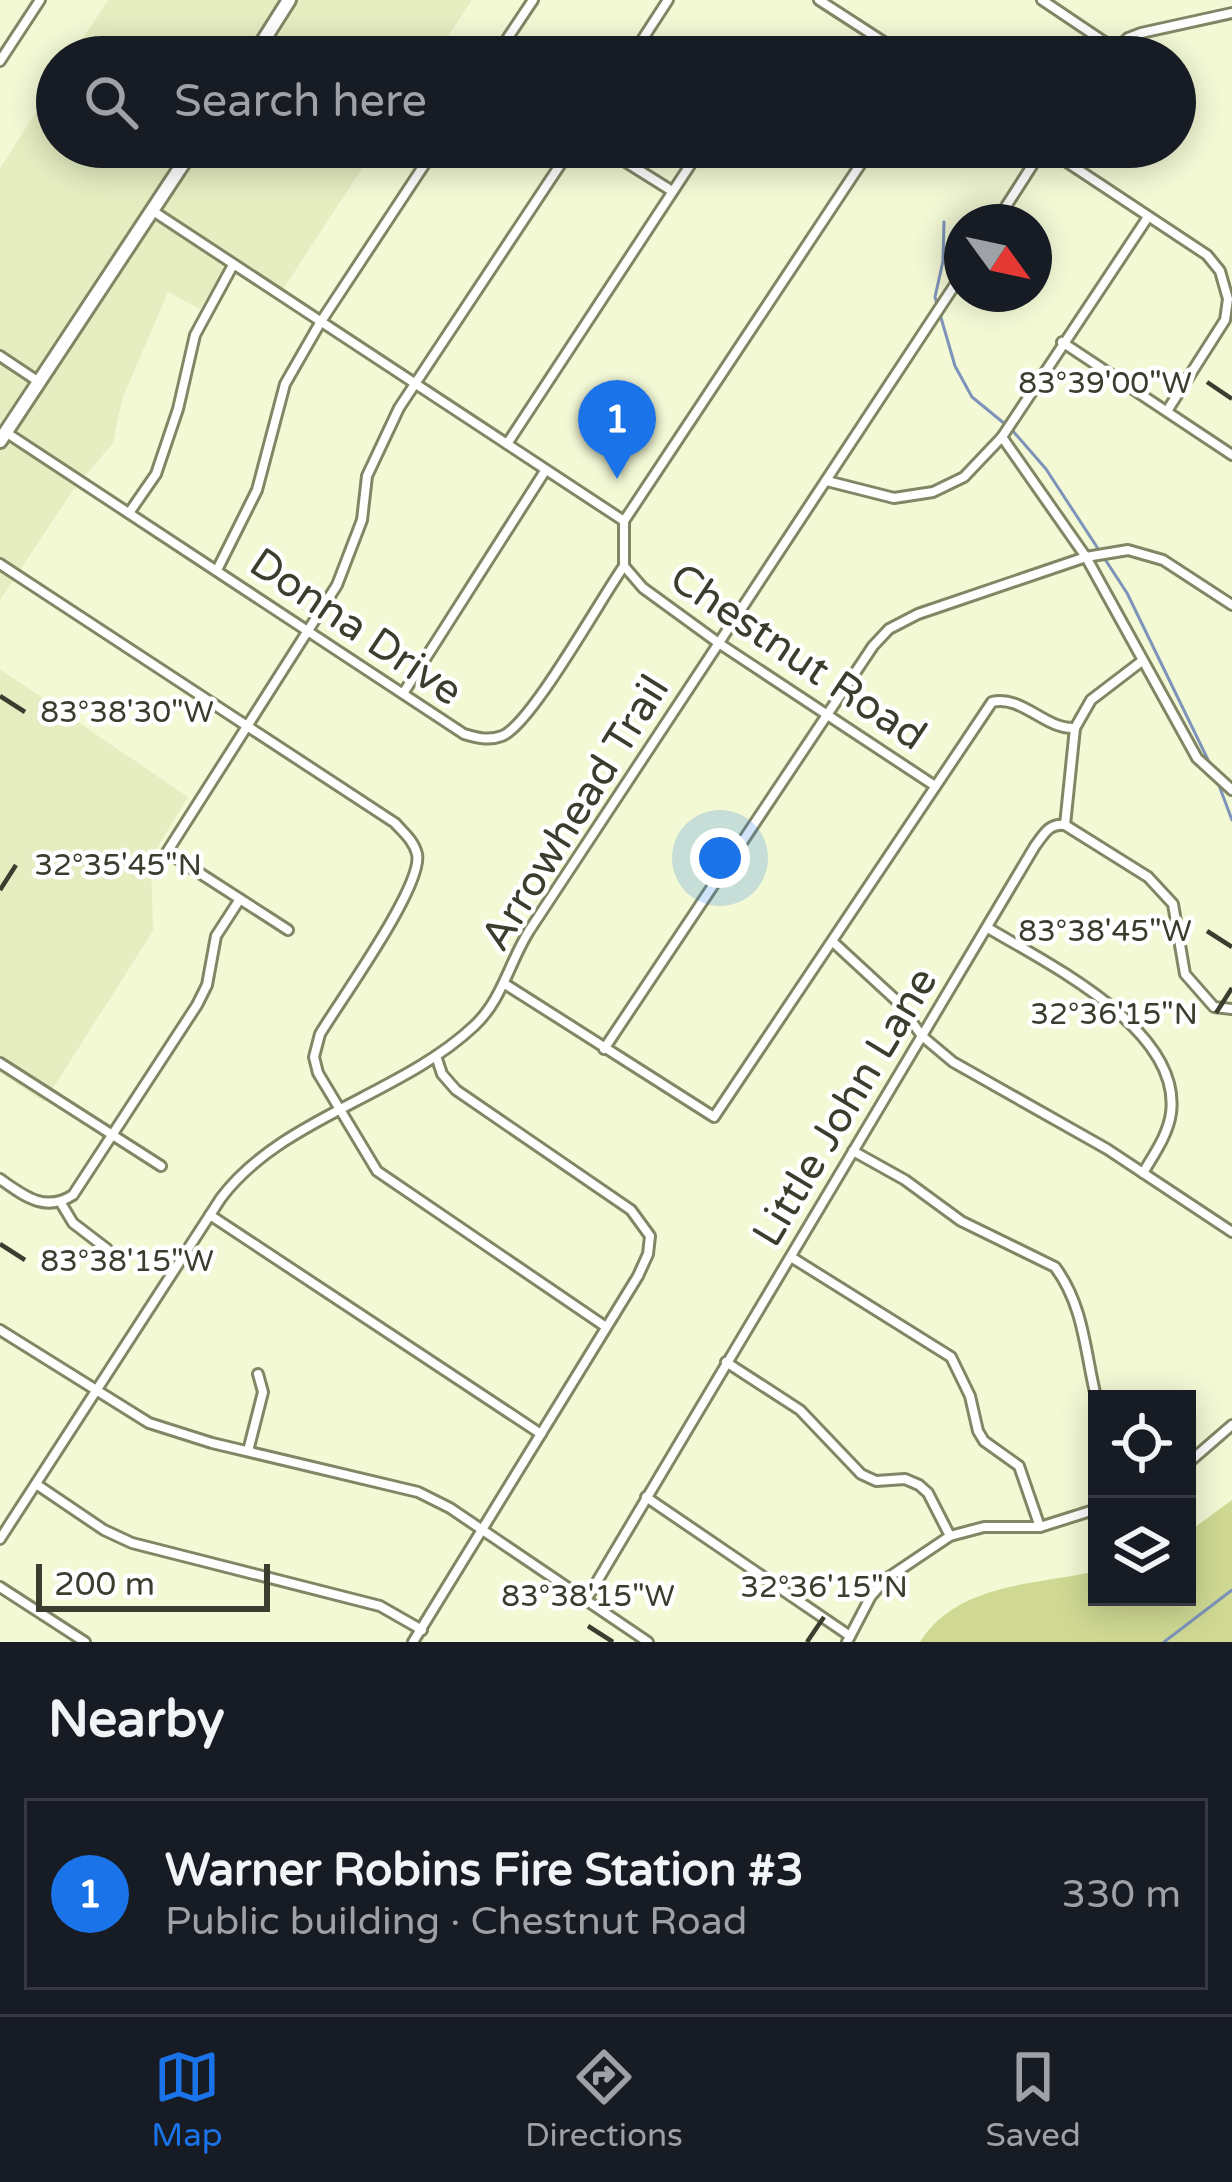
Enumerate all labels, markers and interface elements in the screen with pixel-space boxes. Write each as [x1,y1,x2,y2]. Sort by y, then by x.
search box [36,36,1196,168]
icon: search [78,69,144,135]
text: Search here [174,75,427,129]
north arrow [944,204,1052,312]
text: 83°39'00"W [1018,365,1192,402]
pin: 1 [578,380,656,479]
street label: Donna Drive [240,537,472,717]
street label: Chestnut Road [660,553,936,761]
street label: Arrowhead Trail [470,666,680,960]
text: 83°38'30"W [40,694,214,731]
your location [690,828,750,888]
text: 32°35'45"N [34,847,202,884]
text: 83°38'45"W [1018,913,1192,950]
street label: Little John Lane [742,958,948,1256]
text: 32°36'15"N [1030,996,1198,1033]
text: 83°38'15"W [40,1243,214,1280]
map controls [1088,1390,1196,1606]
button: locate [1088,1390,1196,1498]
button: layers [1088,1498,1196,1606]
scale bar [36,1558,270,1611]
text: 200 m [54,1565,155,1604]
text: 32°36'15"N [740,1569,908,1606]
text: 83°38'15"W [501,1578,675,1615]
text: Nearby [48,1689,225,1751]
text: Warner Robins Fire Station #3 [165,1844,804,1898]
text: 1 [78,1871,102,1918]
text: 330 m [1062,1871,1181,1918]
text: Public building · Chestnut Road [165,1898,747,1945]
tab: Map [151,2044,223,2155]
tab: Directions [525,2044,683,2155]
tab: Saved [985,2044,1081,2155]

